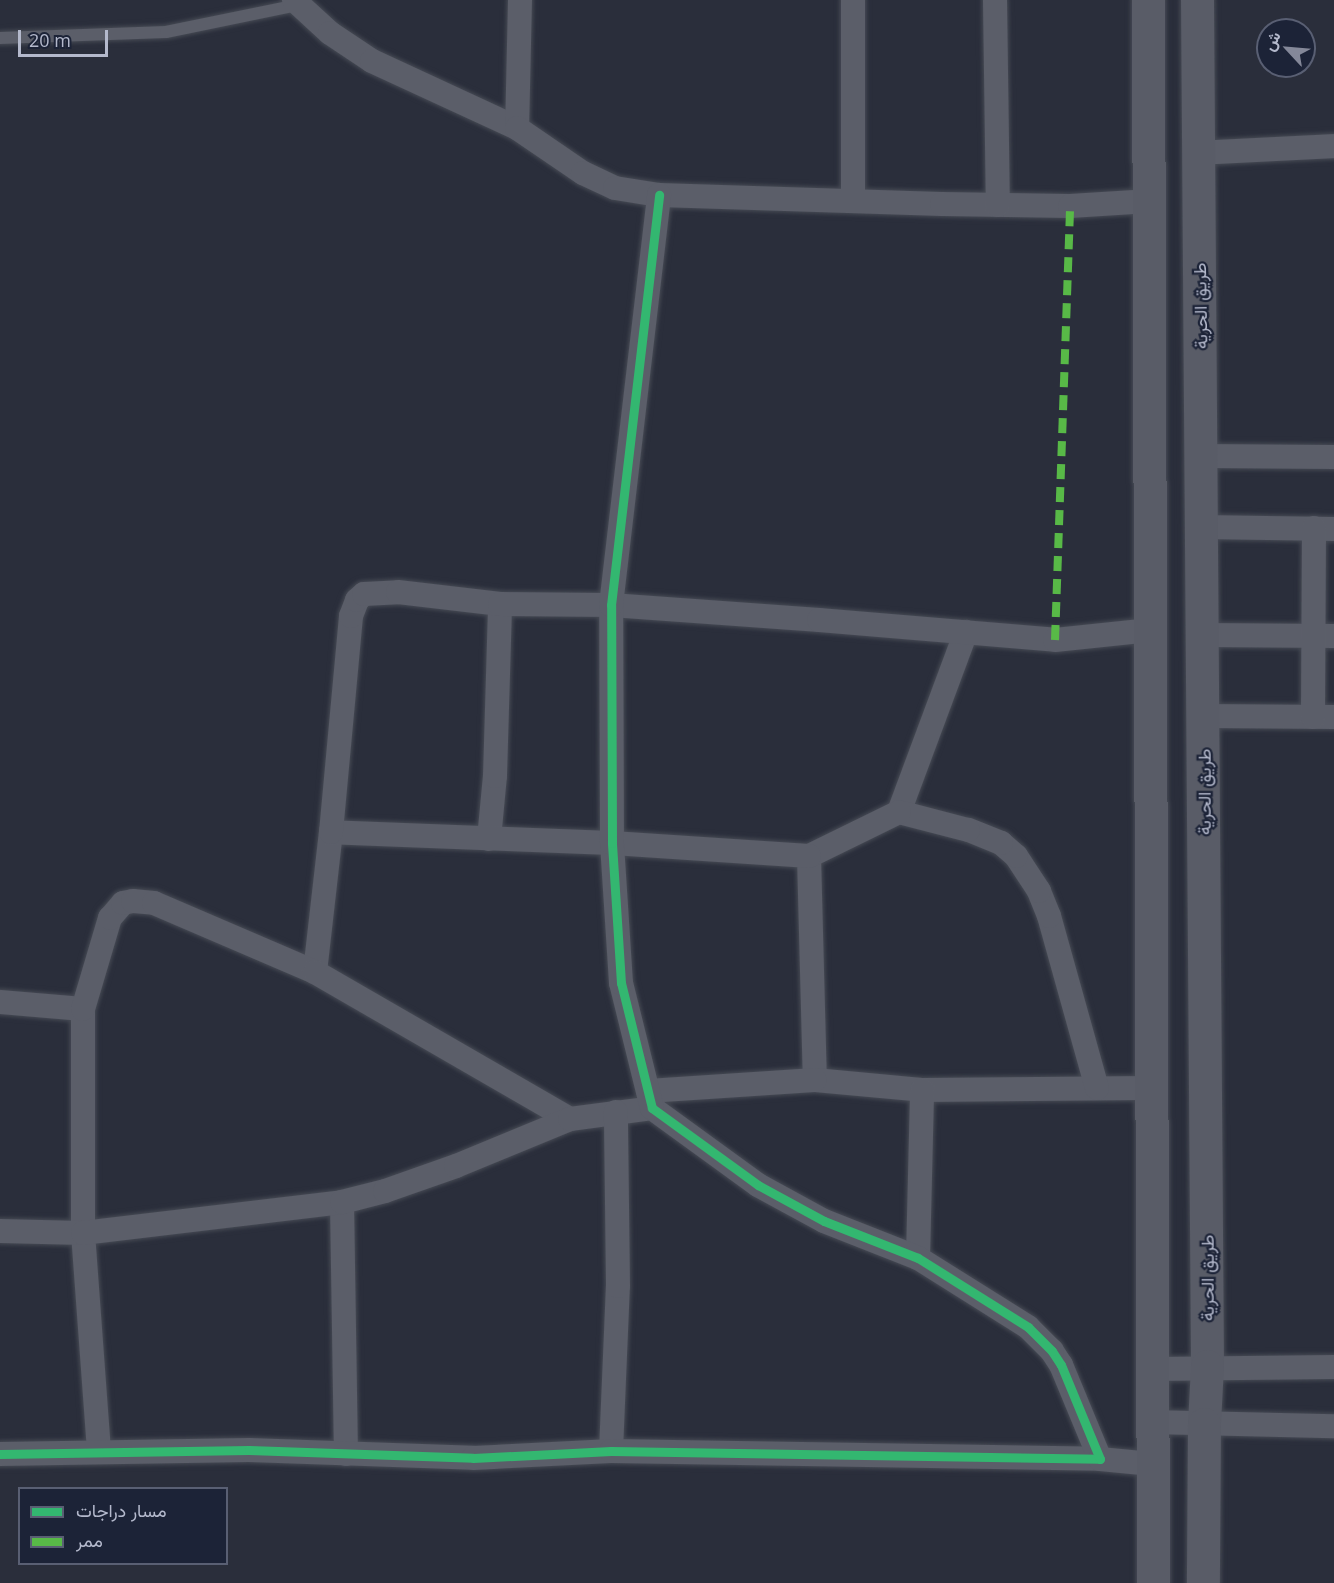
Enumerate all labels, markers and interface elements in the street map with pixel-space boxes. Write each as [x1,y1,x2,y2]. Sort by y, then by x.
scale bar [21,18,111,56]
north arrow [1256,18,1316,78]
text: 20 m [29,28,71,52]
text: ش [1258,28,1286,54]
street label: طريق الحرية [1188,263,1212,349]
street label: طريق الحرية [1193,749,1215,835]
street label: طريق الحرية [1196,1235,1218,1321]
legend [18,1487,228,1565]
text: مسار دراجات [76,1498,167,1522]
text: ممر [76,1528,103,1552]

